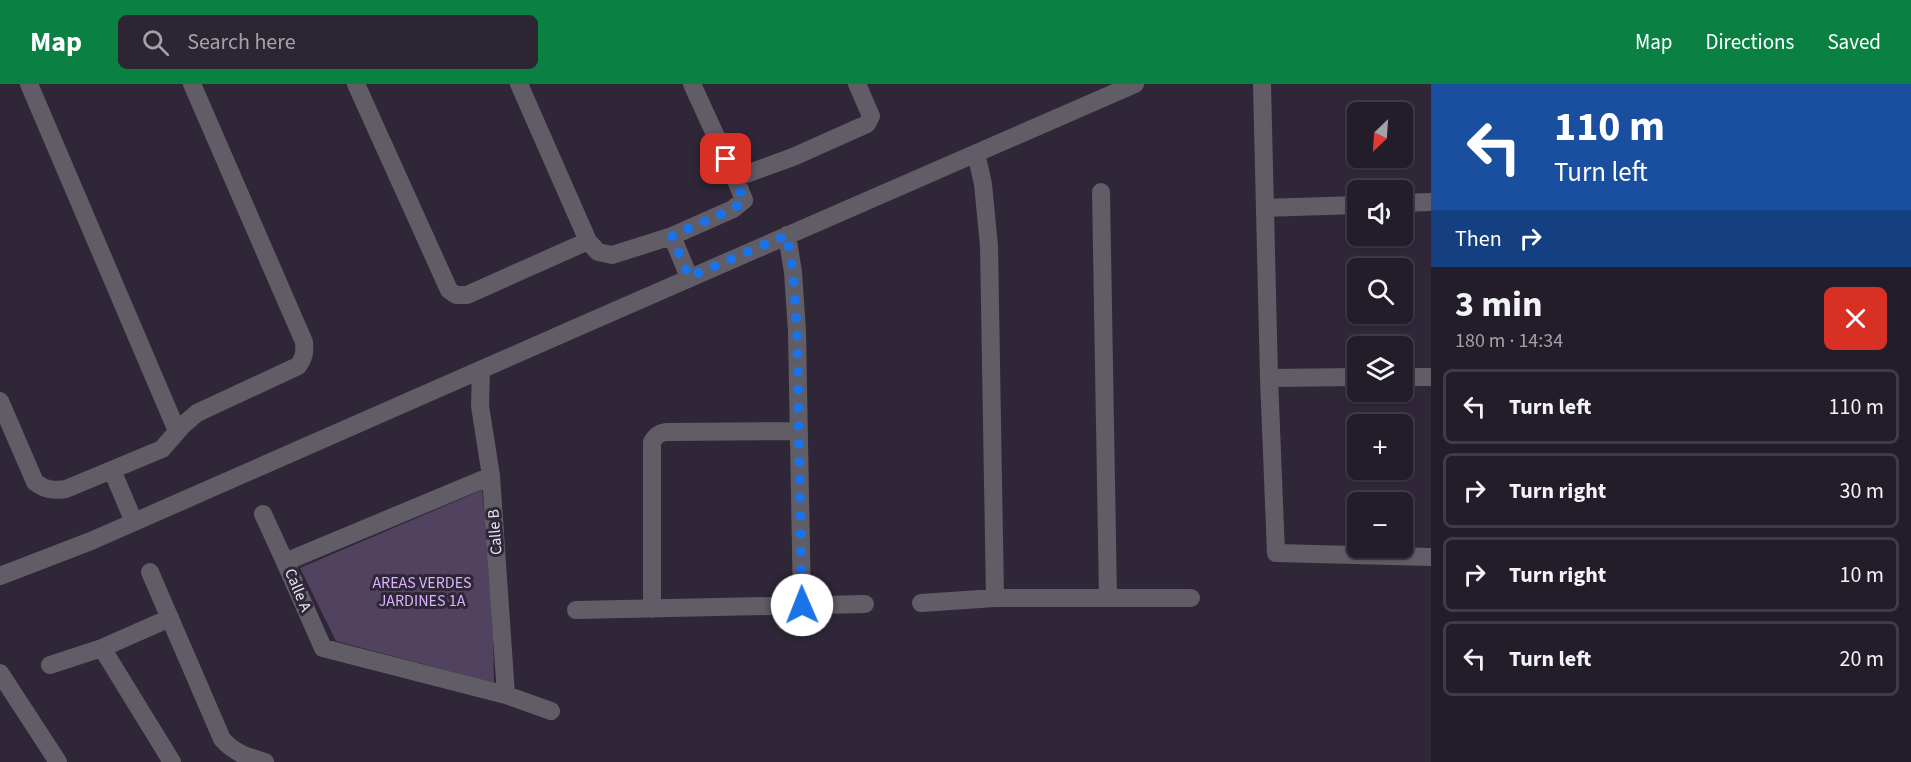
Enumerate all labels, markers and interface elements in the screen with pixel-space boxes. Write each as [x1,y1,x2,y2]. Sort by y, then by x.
search box [118,15,538,69]
text: Map [30,22,82,62]
icon: search [139,26,172,59]
text: Search here [187,26,296,58]
text: Map [1635,27,1673,57]
text: Directions [1706,27,1794,57]
text: Saved [1827,27,1881,57]
text: 110 m [1554,97,1665,157]
north arrow [1347,102,1413,168]
map controls [1347,102,1413,558]
icon: left [1455,108,1533,186]
pin [700,133,751,184]
icon: arrive [709,142,742,175]
text: Turn left [1554,153,1648,192]
button: sound [1347,180,1413,246]
icon: right [1514,222,1547,255]
text: Then [1455,223,1502,255]
button: search [1347,258,1413,324]
text: 3 min [1455,279,1543,330]
button: close [1824,287,1887,350]
text: 180 m · 14:34 [1455,327,1563,355]
button: layers [1347,336,1413,402]
icon: left [1458,390,1491,423]
text: Turn left [1509,391,1591,423]
text: 110 m [1829,391,1884,423]
button: + [1347,414,1413,480]
icon: right [1458,474,1491,507]
text: Turn right [1509,475,1606,507]
text: 30 m [1839,475,1884,507]
button: − [1347,492,1413,558]
street label: Calle B [482,508,508,556]
icon: right [1458,558,1491,591]
text: Turn right [1509,559,1606,591]
text: 10 m [1839,559,1884,591]
street label: Calle A [279,565,317,615]
park label: AREAS VERDES JARDINES 1A [372,572,472,612]
position arrow [770,573,834,637]
icon: left [1458,642,1491,675]
text: Turn left [1509,643,1591,675]
text: 20 m [1839,643,1884,675]

